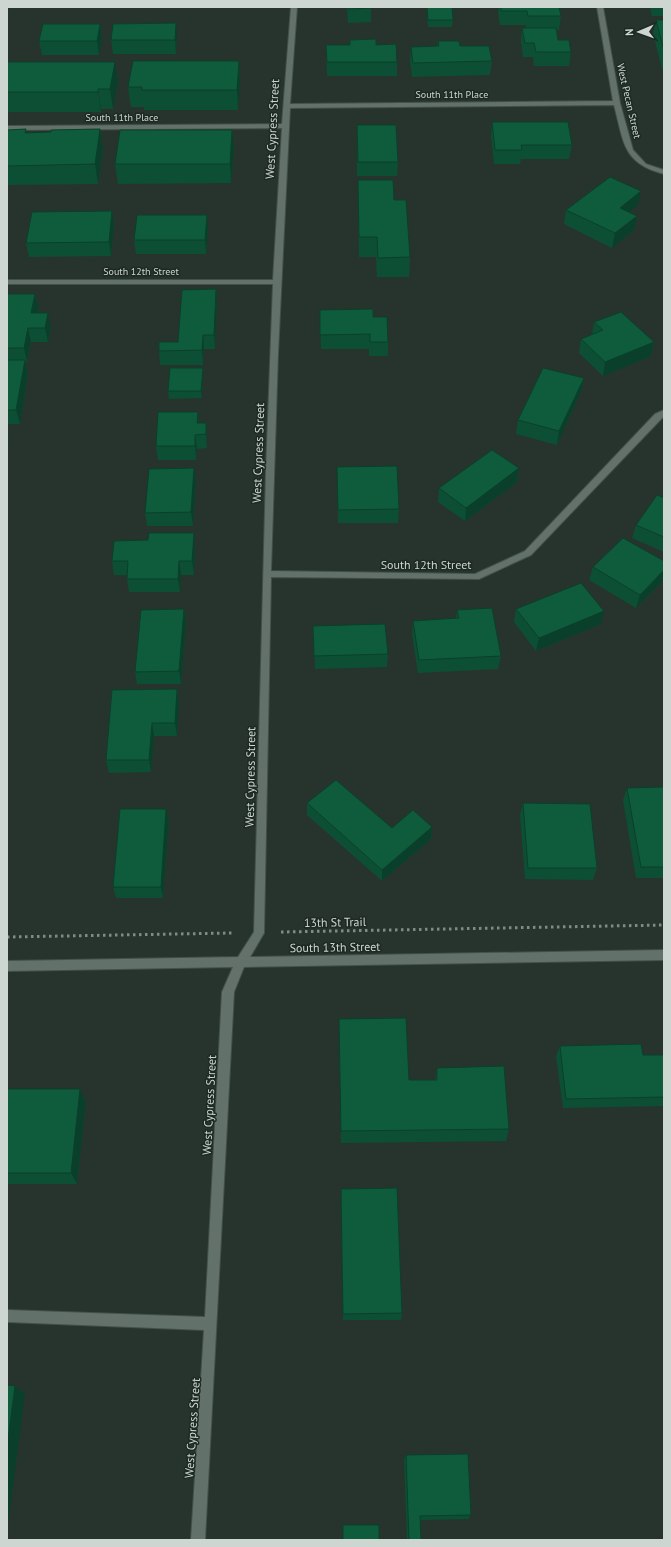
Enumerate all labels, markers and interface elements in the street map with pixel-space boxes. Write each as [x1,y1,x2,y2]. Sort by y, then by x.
north arrow [619,12,659,52]
text: N [622,28,636,36]
street label: West Pecan Street [614,62,644,140]
street label: West Cypress Street [262,78,282,180]
street label: South 11th Place [416,88,488,101]
street label: South 11th Place [86,111,158,124]
street label: South 12th Street [103,265,179,278]
street label: West Cypress Street [249,403,267,503]
street label: South 12th Street [381,557,471,572]
street label: West Cypress Street [242,727,258,827]
street label: 13th St Trail [304,914,367,930]
street label: South 13th Street [290,939,380,955]
street label: West Cypress Street [199,1054,219,1156]
street label: West Cypress Street [181,1377,203,1479]

